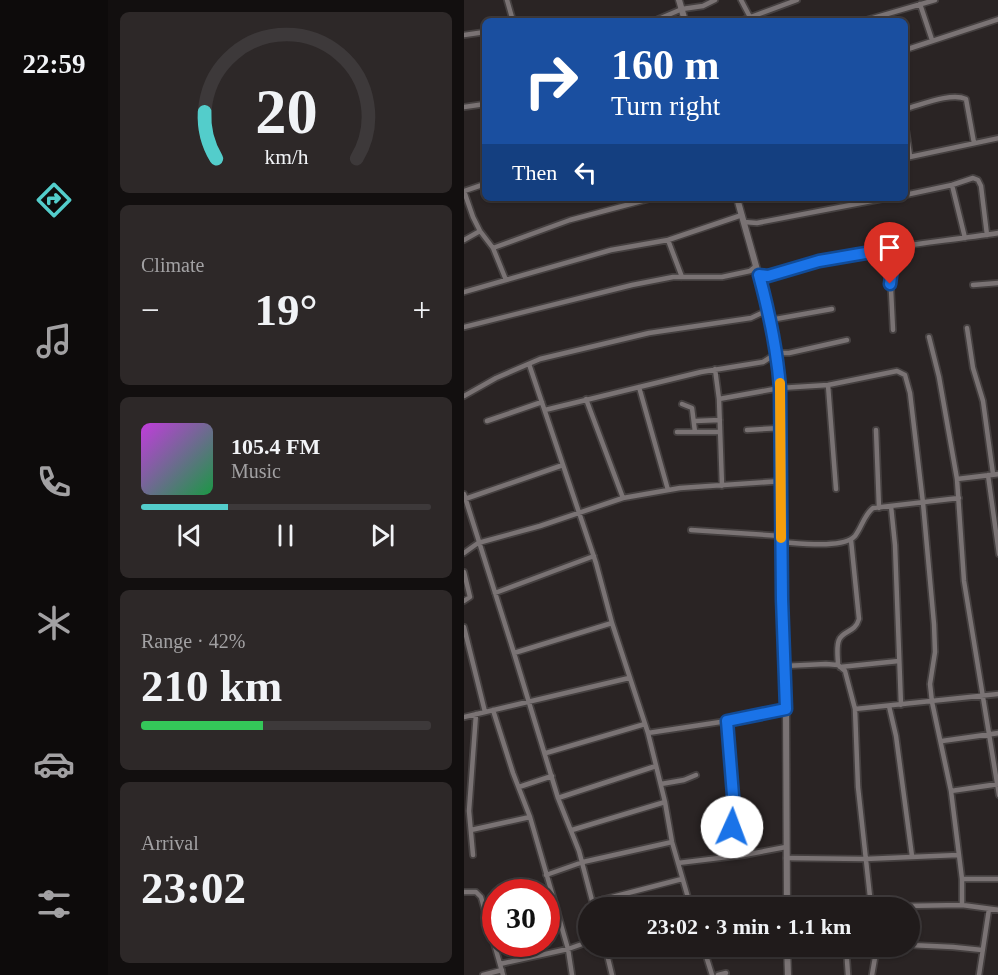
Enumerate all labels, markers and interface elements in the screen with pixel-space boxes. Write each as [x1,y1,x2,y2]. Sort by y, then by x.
icon: right [512,42,590,120]
text: 160 m [611,42,720,88]
text: 22:59 [23,49,86,79]
text: 20 [255,77,317,146]
text: Turn right [611,91,720,121]
text: km/h [264,146,308,170]
icon: left [569,156,602,189]
text: Then [512,160,557,185]
icon: directions [33,179,75,221]
pin [864,222,915,284]
icon: arrive [873,231,906,264]
text: Climate [141,254,204,276]
text: 19° [255,285,318,335]
text: − [141,292,160,328]
text: + [412,292,431,328]
icon: music [33,320,75,362]
text: 105.4 FM [231,434,320,459]
text: Music [231,460,281,482]
icon: phone [33,461,75,503]
icon: previous [173,519,206,552]
icon: pause [269,519,302,552]
icon: next [366,519,399,552]
icon: climate [33,602,75,644]
text: Range · 42% [141,630,245,652]
text: 210 km [141,661,282,711]
icon: car [33,743,75,785]
position arrow [700,795,764,859]
text: Arrival [141,832,199,854]
text: 23:02 [141,863,246,913]
speed limit sign: 30 [482,879,560,957]
icon: filters [33,883,75,925]
text: 23:02 · 3 min · 1.1 km [647,914,851,939]

